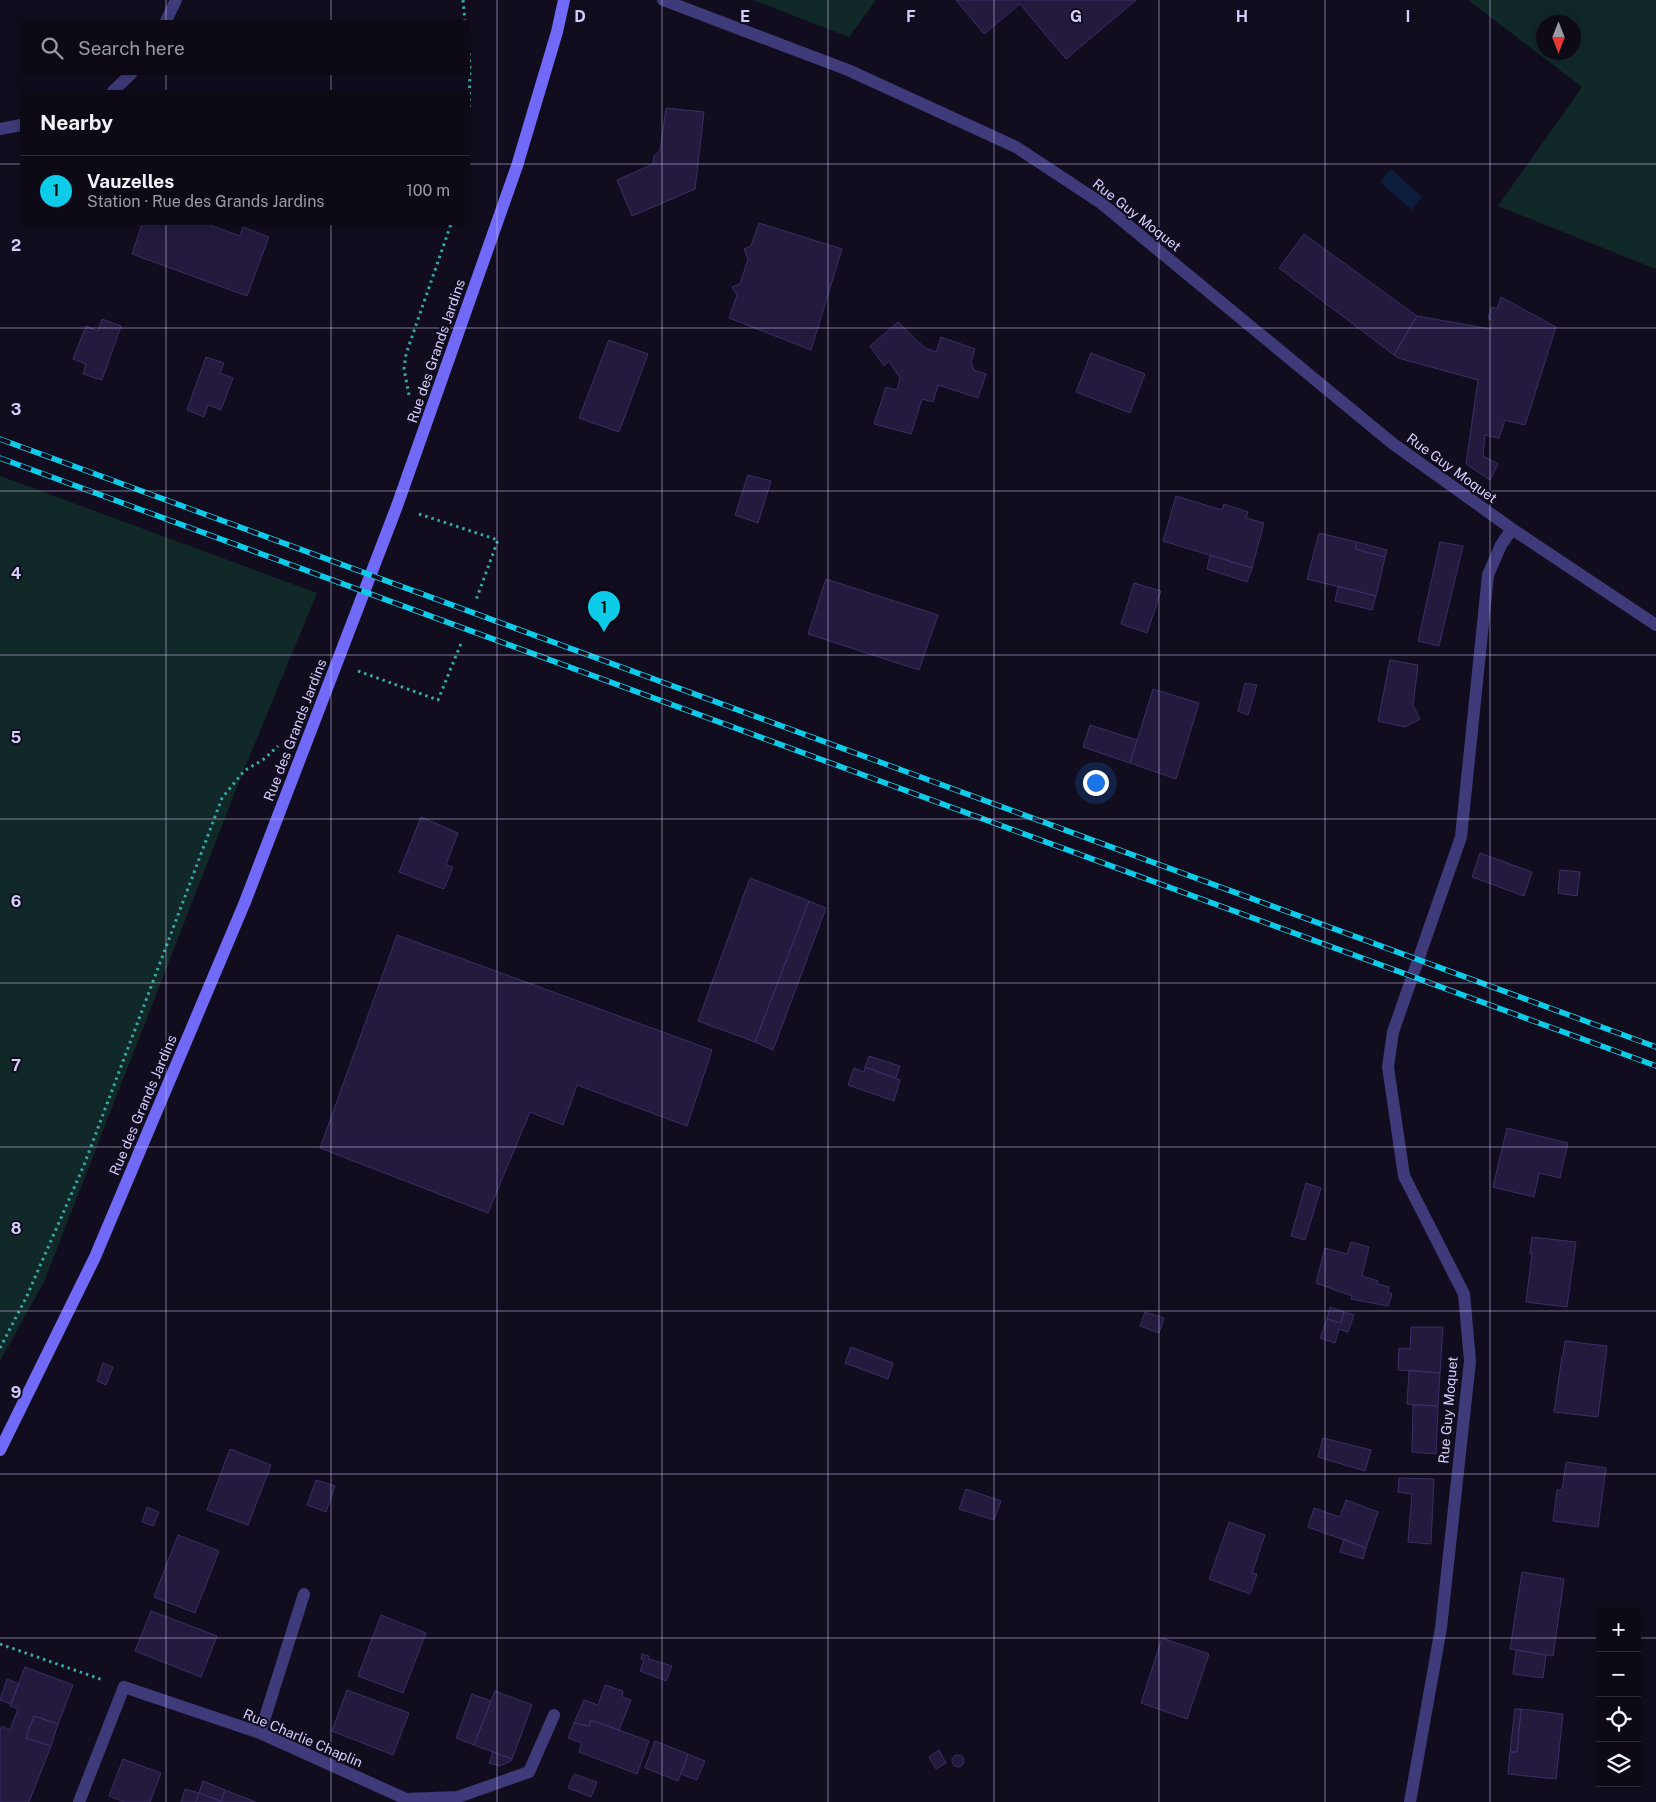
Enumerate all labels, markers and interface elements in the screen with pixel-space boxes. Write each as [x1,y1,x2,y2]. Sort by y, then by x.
text: D [574,7,586,26]
text: E [740,7,750,26]
text: F [906,7,916,26]
text: G [1070,7,1082,26]
text: H [1236,7,1248,26]
text: I [1406,7,1410,26]
north arrow [1536,15,1581,60]
search box [20,20,470,75]
icon: search [38,34,66,62]
text: Search here [78,37,185,59]
text: Nearby [40,110,113,135]
text: Vauzelles [87,170,174,192]
street label: Rue Guy Moquet [1090,176,1184,254]
text: 1 [53,181,59,200]
text: 100 m [406,181,450,200]
text: Station · Rue des Grands Jardins [87,192,324,211]
text: 2 [11,236,21,255]
street label: Rue des Grands Jardins [404,277,468,425]
text: 3 [11,400,21,419]
street label: Rue Guy Moquet [1404,430,1500,506]
text: 4 [11,564,22,583]
pin: 1 [588,591,620,632]
street label: Rue des Grands Jardins [260,657,330,803]
text: 5 [11,728,22,747]
your location [1083,770,1109,796]
text: 6 [11,892,21,911]
street label: Rue des Grands Jardins [106,1032,180,1178]
text: 7 [11,1056,21,1075]
text: 8 [11,1219,22,1238]
street label: Rue Guy Moquet [1435,1356,1461,1464]
text: 9 [11,1383,21,1402]
map controls [1596,1607,1641,1787]
button: + [1596,1607,1641,1652]
button: − [1596,1652,1641,1697]
button: locate [1596,1697,1641,1742]
street label: Rue Charlie Chaplin [241,1706,365,1770]
button: layers [1596,1742,1641,1787]

